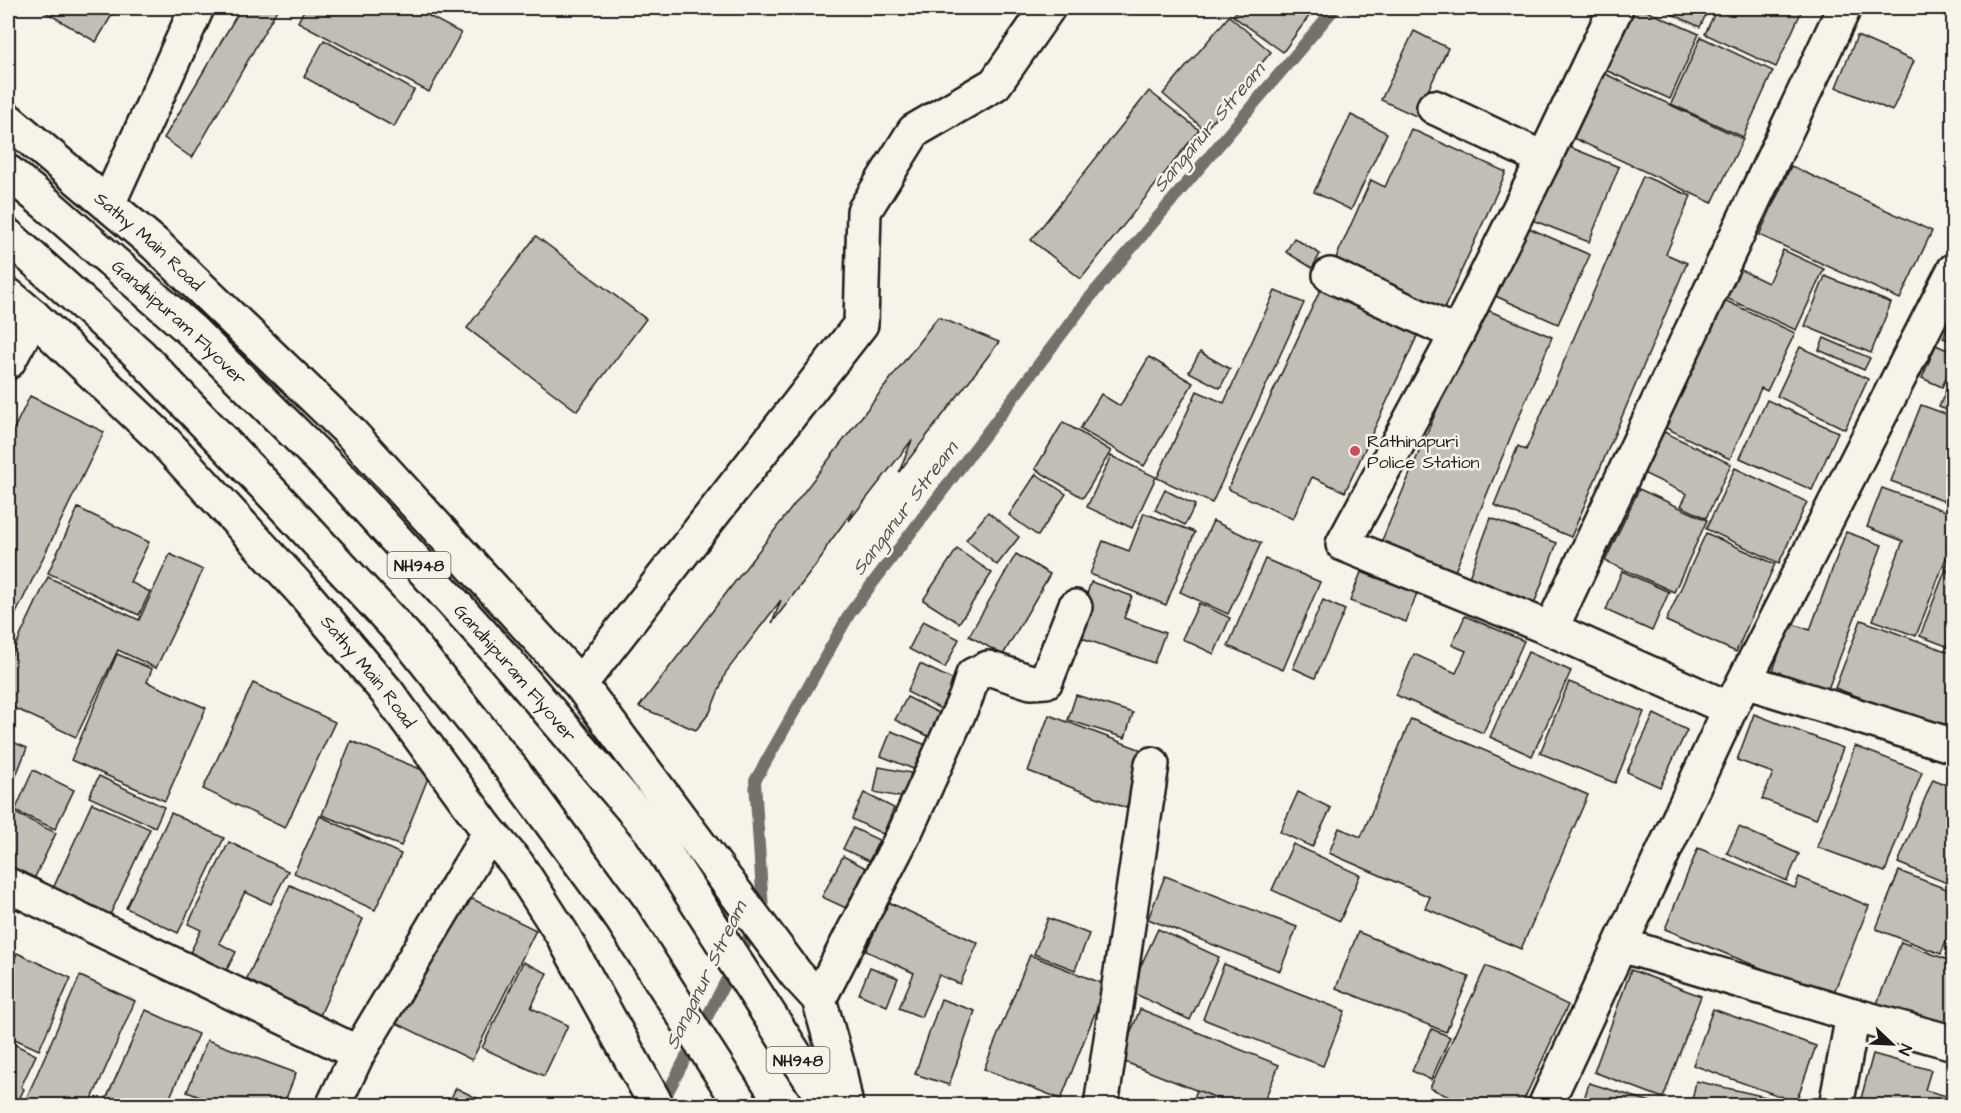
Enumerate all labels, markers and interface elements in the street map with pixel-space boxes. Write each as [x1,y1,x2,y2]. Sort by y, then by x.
water label: Sanganur Stream [1146,55,1274,199]
street label: Sathy Main Road [89,186,209,297]
street label: Gandhipuram Flyover [106,254,252,391]
place label: Rathinapuri Police Station [1367,429,1480,475]
water label: Sanganur Stream [845,434,967,582]
marker: Rathinapuri Police Station [1348,444,1362,458]
road number: NH948 [388,552,450,578]
street label: Gandhipuram Flyover [448,599,582,748]
street label: Sathy Main Road [315,610,421,733]
water label: Sanganur Stream [658,895,756,1054]
north arrow [1862,1014,1922,1074]
text: N [1893,1041,1917,1058]
road number: NH948 [766,1047,830,1073]

